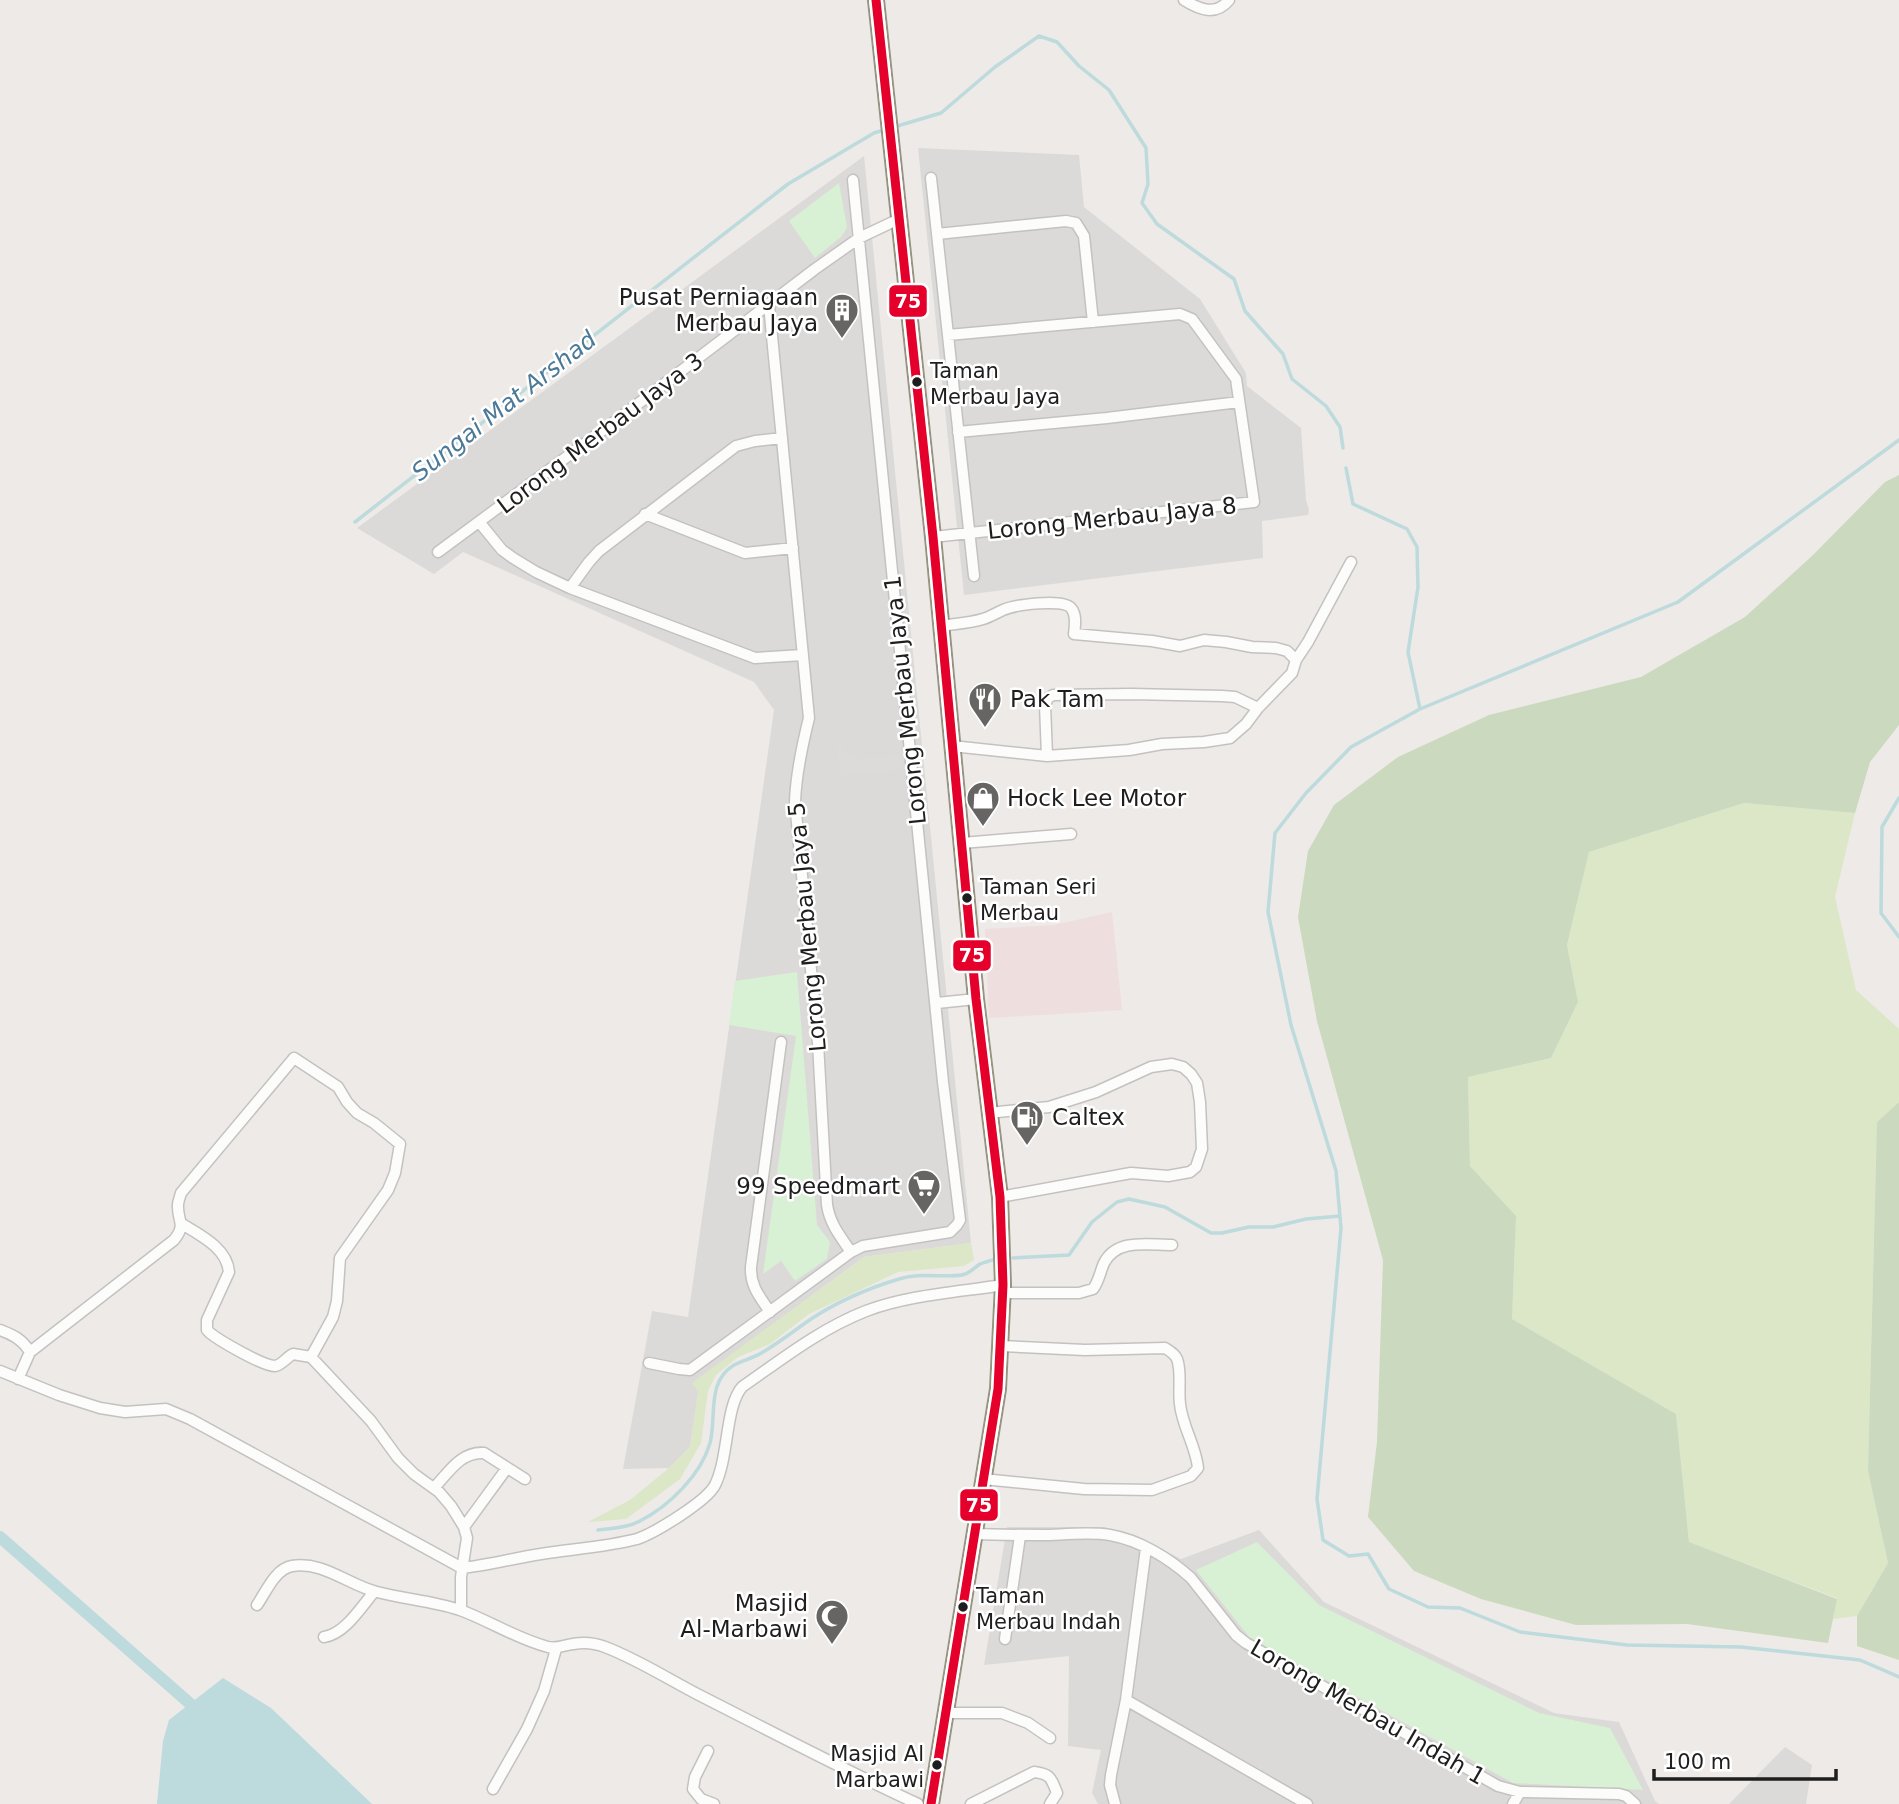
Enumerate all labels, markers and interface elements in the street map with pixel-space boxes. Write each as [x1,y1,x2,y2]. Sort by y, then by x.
place label: Pusat Perniagaan Merbau Jaya [619,284,818,336]
line badge: 75 [888,284,928,318]
text: 75 [895,290,921,312]
building icon: Pusat Perniagaan Merbau Jaya [823,291,861,340]
water label: Sungai Mat Arshad [406,325,602,487]
street label: Lorong Merbau Jaya 3 [492,347,708,519]
place label: Taman Merbau Jaya [929,359,1060,409]
marker: Taman Merbau Jaya [910,375,924,389]
street label: Lorong Merbau Jaya 8 [986,492,1238,544]
street label: Lorong Merbau Jaya 1 [879,574,931,826]
restaurant icon: Pak Tam [966,680,1004,729]
place label: Pak Tam [1010,686,1104,712]
shop icon: Hock Lee Motor [964,779,1002,828]
place label: Hock Lee Motor [1007,785,1187,811]
street label: Lorong Merbau Jaya 5 [783,801,831,1053]
place label: Taman Seri Merbau [979,875,1096,925]
marker: Taman Seri Merbau [960,891,974,905]
line badge: 75 [952,939,992,972]
text: 75 [959,944,985,966]
fuel station icon: Caltex [1008,1098,1046,1147]
place label: Caltex [1052,1104,1125,1130]
supermarket icon: 99 Speedmart [905,1167,943,1216]
place label: 99 Speedmart [736,1173,900,1199]
line badge: 75 [959,1488,999,1522]
text: 75 [966,1494,992,1516]
place label: Taman Merbau Indah [975,1584,1121,1634]
place label: Masjid Al-Marbawi [680,1590,808,1642]
mosque icon: Masjid Al-Marbawi [813,1597,851,1646]
marker: Taman Merbau Indah [956,1600,970,1614]
street label: Lorong Merbau Indah 1 [1246,1634,1490,1790]
scale bar [1654,1738,1836,1782]
place label: Masjid Al Marbawi [830,1742,924,1792]
text: 100 m [1664,1750,1731,1774]
marker: Masjid Al Marbawi [930,1758,944,1772]

